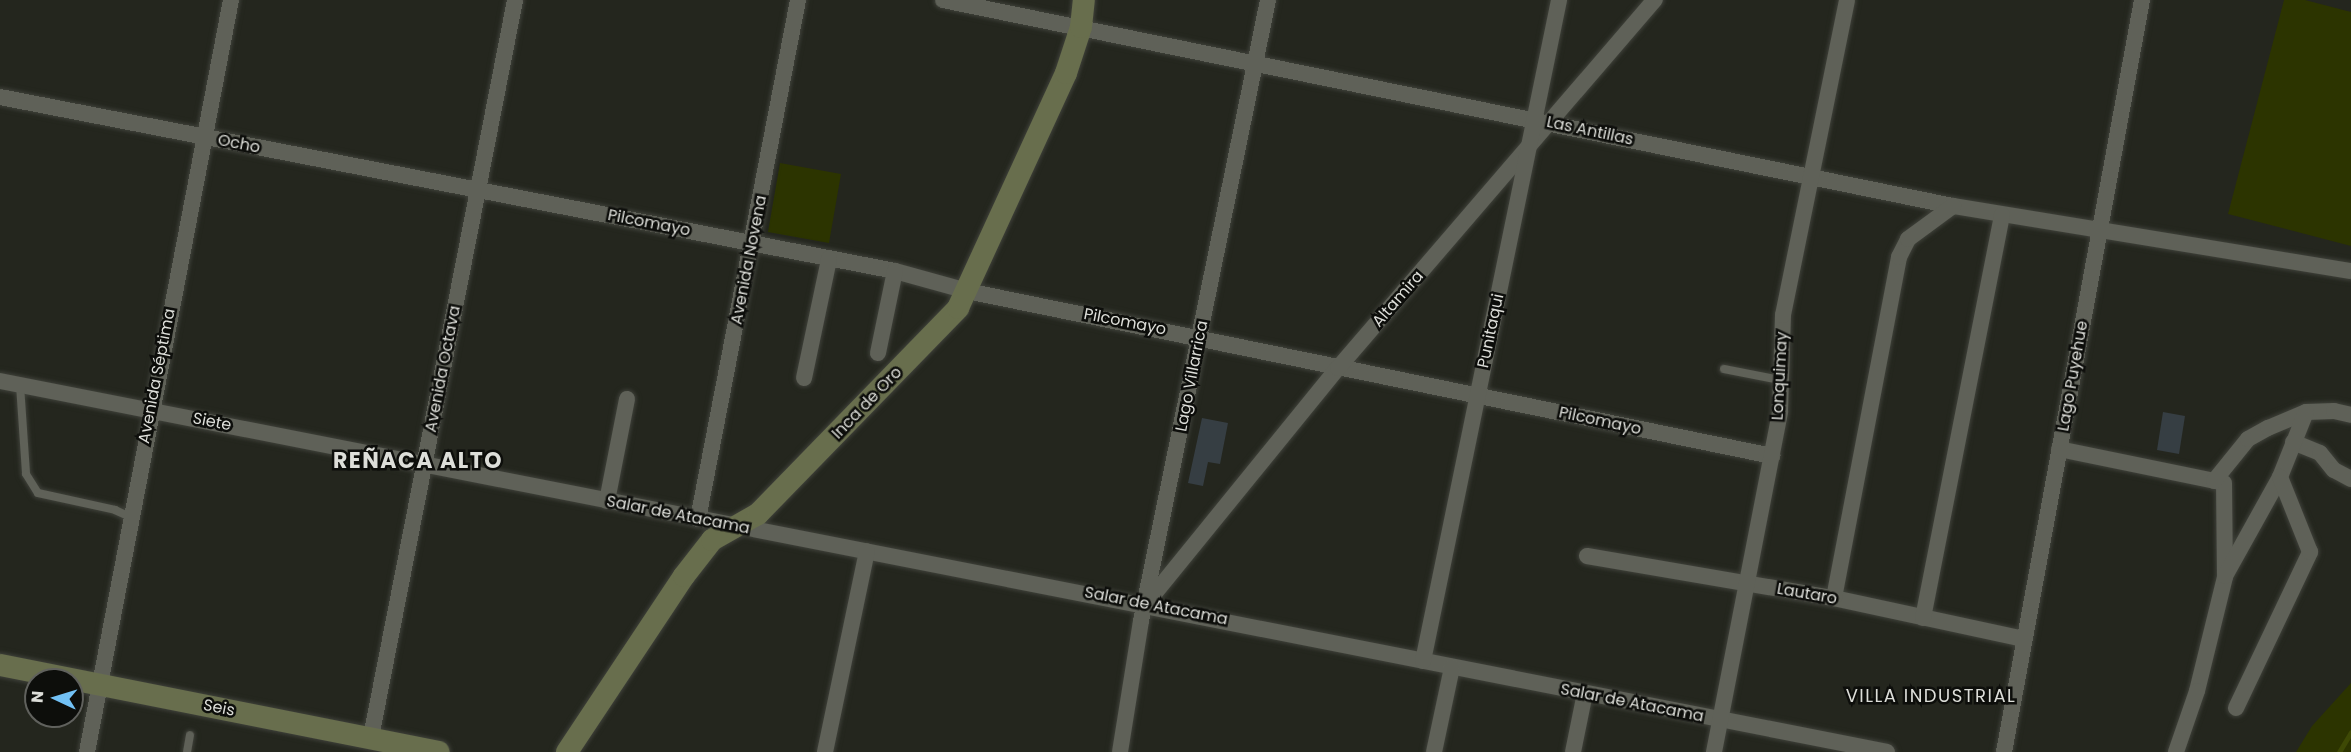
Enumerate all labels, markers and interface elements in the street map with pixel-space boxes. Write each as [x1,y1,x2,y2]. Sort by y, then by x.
street label: Las Antillas [1545,112,1635,150]
street label: Ocho [216,130,262,158]
street label: Avenida Novena [727,194,771,326]
street label: Pilcomayo [606,206,692,240]
street label: Altamira [1368,267,1428,331]
street label: Punitaqui [1474,292,1508,370]
street label: Avenida Octava [421,304,465,434]
street label: Pilcomayo [1082,305,1168,339]
street label: Avenida Séptima [135,307,179,445]
street label: Lago Villarrica [1172,319,1212,433]
street label: Lago Puyehue [2054,319,2092,433]
street label: Lonquimay [1768,331,1792,421]
street label: Inca de Oro [828,363,906,443]
street label: Pilcomayo [1557,403,1643,439]
street label: Siete [191,409,233,435]
district label: REÑACA ALTO [333,448,503,474]
street label: Salar de Atacama [605,492,751,538]
street label: Lautaro [1775,579,1839,609]
street label: Salar de Atacama [1083,583,1229,629]
north arrow [24,668,84,728]
street label: Salar de Atacama [1559,680,1705,726]
district label: VILLA INDUSTRIAL [1846,685,2016,707]
text: N [26,690,49,704]
street label: Seis [202,696,236,720]

